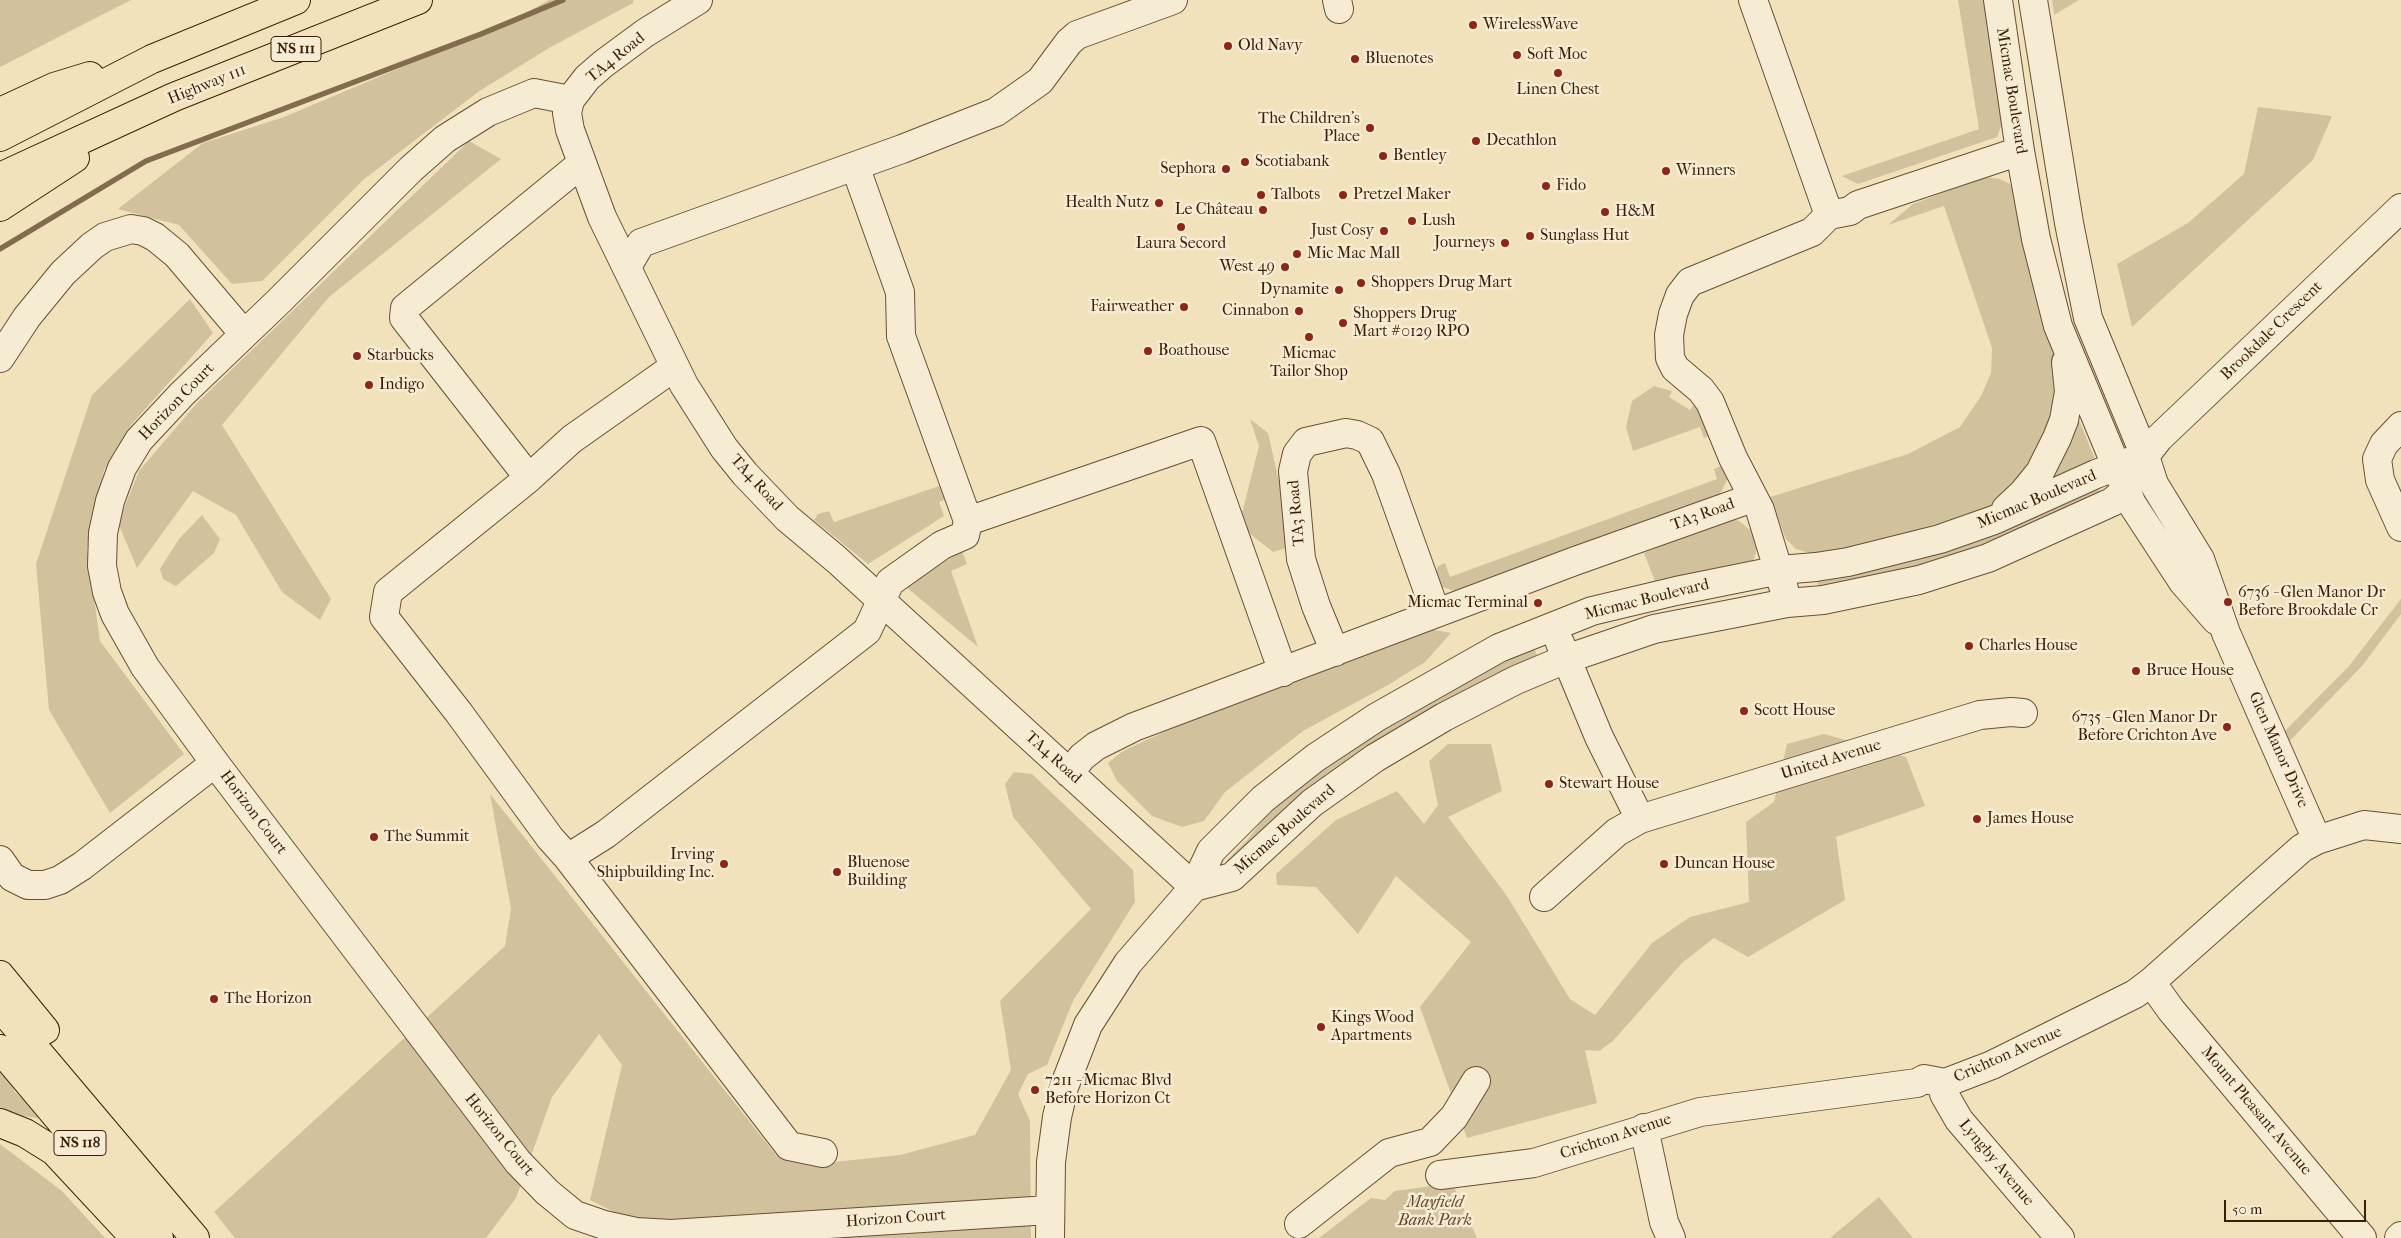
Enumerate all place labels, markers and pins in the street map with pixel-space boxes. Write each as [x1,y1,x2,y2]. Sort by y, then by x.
place label: WirelessWave [1483,15,1578,35]
marker: WirelessWave [1467,19,1479,31]
place label: Old Navy [1238,36,1303,56]
marker: Old Navy [1222,40,1234,52]
place label: Soft Moc [1527,45,1587,65]
place label: Bluenotes [1365,49,1433,69]
marker: Soft Moc [1511,49,1523,61]
marker: Bluenotes [1349,53,1361,65]
marker: Linen Chest [1552,67,1564,79]
place label: Linen Chest [1516,80,1600,100]
place label: The Children's Place [1258,109,1360,147]
marker: The Children's Place [1364,122,1376,134]
place label: Decathlon [1486,131,1557,151]
marker: Decathlon [1470,135,1482,147]
place label: Bentley [1393,146,1447,166]
marker: Bentley [1377,150,1389,162]
place label: Scotiabank [1255,152,1330,172]
marker: Scotiabank [1239,156,1251,168]
place label: Sephora [1160,159,1216,179]
place label: Winners [1676,161,1735,181]
marker: Sephora [1220,163,1232,175]
marker: Winners [1660,165,1672,177]
place label: Fido [1556,176,1586,196]
marker: Fido [1540,180,1552,192]
place label: Talbots [1271,185,1320,205]
place label: Pretzel Maker [1353,185,1451,205]
marker: Talbots [1255,189,1267,201]
marker: Pretzel Maker [1337,189,1349,201]
place label: Health Nutz [1065,193,1149,213]
marker: Health Nutz [1153,197,1165,209]
place label: Le Château [1175,200,1253,220]
place label: H&M [1615,202,1655,222]
marker: Le Château [1257,204,1269,216]
marker: H&M [1599,206,1611,218]
place label: Lush [1422,211,1456,231]
marker: Lush [1406,215,1418,227]
marker: Laura Secord [1175,221,1187,233]
place label: Just Cosy [1311,221,1374,241]
marker: Just Cosy [1378,225,1390,237]
place label: Sunglass Hut [1540,226,1629,246]
marker: Sunglass Hut [1524,230,1536,242]
place label: Journeys [1434,233,1495,253]
place label: Laura Secord [1136,234,1226,254]
marker: Journeys [1499,237,1511,249]
place label: Mic Mac Mall [1307,244,1400,264]
marker: Mic Mac Mall [1291,248,1303,260]
place label: West 49 [1220,257,1275,277]
marker: West 49 [1279,261,1291,273]
place label: Shoppers Drug Mart [1371,273,1512,293]
marker: Shoppers Drug Mart [1355,277,1367,289]
place label: Dynamite [1260,280,1329,300]
marker: Dynamite [1333,284,1345,296]
place label: Fairweather [1090,297,1174,317]
marker: Fairweather [1178,301,1190,313]
place label: Cinnabon [1222,301,1289,321]
place label: Shoppers Drug Mart #0129 RPO [1353,304,1470,342]
marker: Cinnabon [1293,305,1305,317]
marker: Shoppers Drug Mart #0129 RPO [1337,317,1349,329]
marker: Micmac Tailor Shop [1303,331,1315,343]
place label: Boathouse [1158,341,1229,361]
place label: Micmac Tailor Shop [1270,344,1348,382]
marker: Boathouse [1142,345,1154,357]
place label: Starbucks [367,346,434,366]
marker: Starbucks [351,350,363,362]
place label: Indigo [379,375,424,395]
marker: Indigo [363,379,375,391]
place label: 6736 - Glen Manor Dr Before Brookdale Cr [2238,583,2385,621]
place label: Micmac Terminal [1407,593,1528,613]
marker: 6736 - Glen Manor Dr Before Brookdale Cr [2222,596,2234,608]
marker: Micmac Terminal [1532,597,1544,609]
place label: Charles House [1979,636,2078,656]
marker: Charles House [1963,640,1975,652]
place label: Bruce House [2146,661,2234,681]
marker: Bruce House [2130,665,2142,677]
place label: Scott House [1754,701,1836,721]
marker: Scott House [1738,705,1750,717]
place label: 6735 - Glen Manor Dr Before Crichton Ave [2071,708,2217,746]
marker: 6735 - Glen Manor Dr Before Crichton Ave [2221,721,2233,733]
place label: Stewart House [1559,774,1659,794]
marker: Stewart House [1543,778,1555,790]
place label: James House [1987,809,2074,829]
marker: James House [1971,813,1983,825]
place label: The Summit [384,827,470,847]
marker: The Summit [368,831,380,843]
place label: Irving Shipbuilding Inc. [597,845,714,883]
place label: Bluenose Building [847,853,910,891]
place label: Duncan House [1674,854,1775,874]
marker: Irving Shipbuilding Inc. [718,858,730,870]
marker: Duncan House [1658,858,1670,870]
marker: Bluenose Building [831,866,843,878]
place label: The Horizon [224,989,312,1009]
marker: The Horizon [208,993,220,1005]
place label: Kings Wood Apartments [1331,1008,1414,1046]
marker: Kings Wood Apartments [1315,1021,1327,1033]
place label: 7211 - Micmac Blvd Before Horizon Ct [1045,1071,1172,1109]
marker: 7211 - Micmac Blvd Before Horizon Ct [1029,1084,1041,1096]

